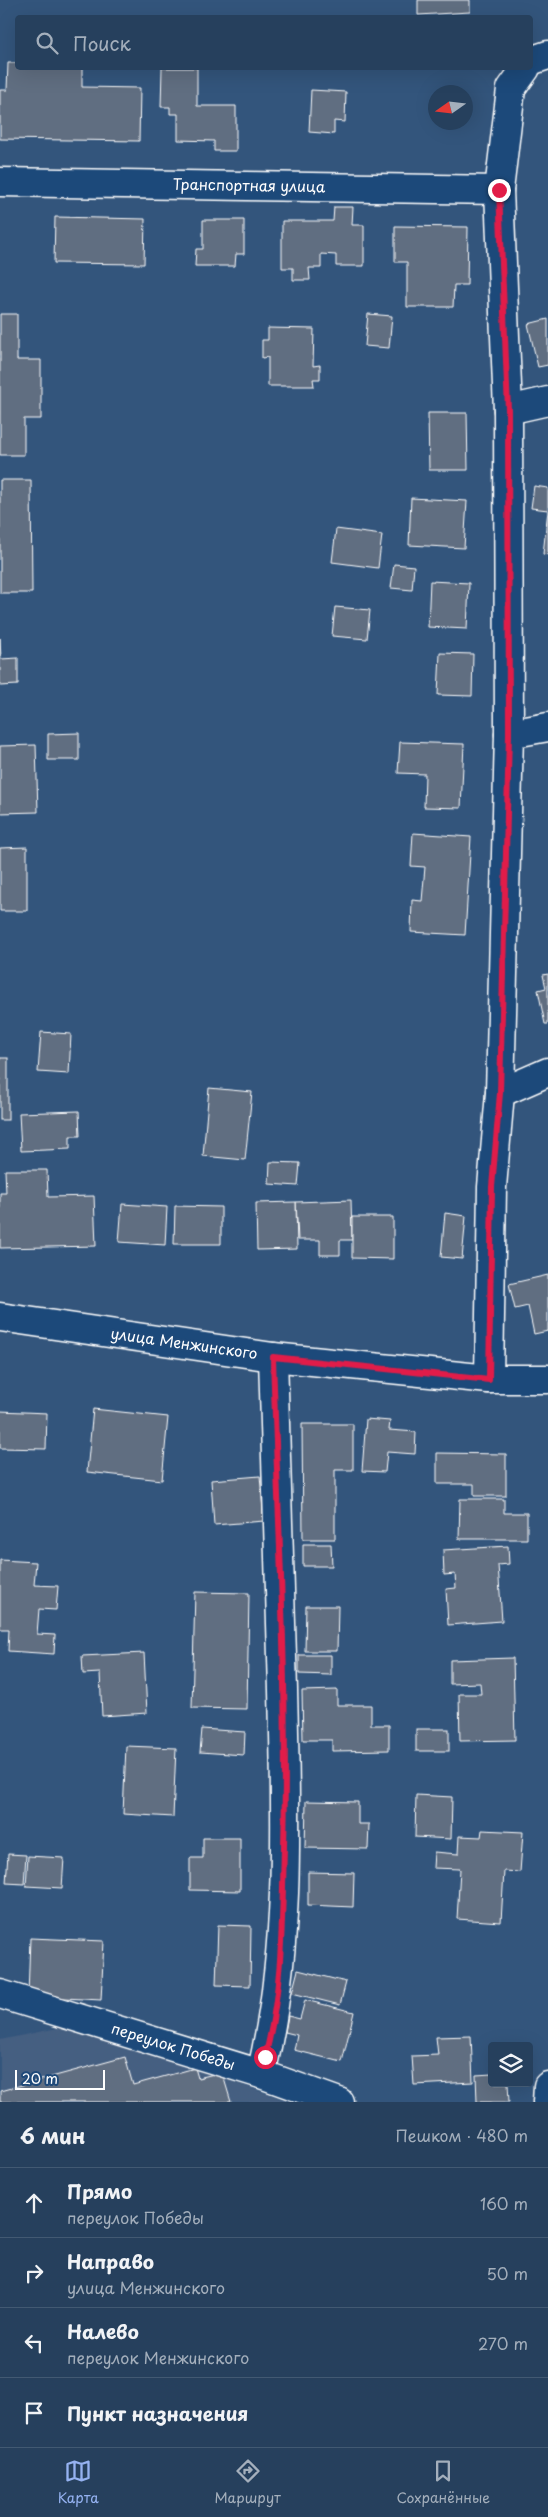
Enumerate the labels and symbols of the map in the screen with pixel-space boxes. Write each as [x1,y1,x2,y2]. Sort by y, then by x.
north arrow [428,85,473,130]
street label: Транспортная улица [173,172,326,197]
route end [488,179,511,202]
street label: улица Менжинского [109,1321,259,1364]
street label: переулок Победы [109,2016,238,2075]
route start [254,2046,277,2069]
scale bar [15,2067,105,2090]

